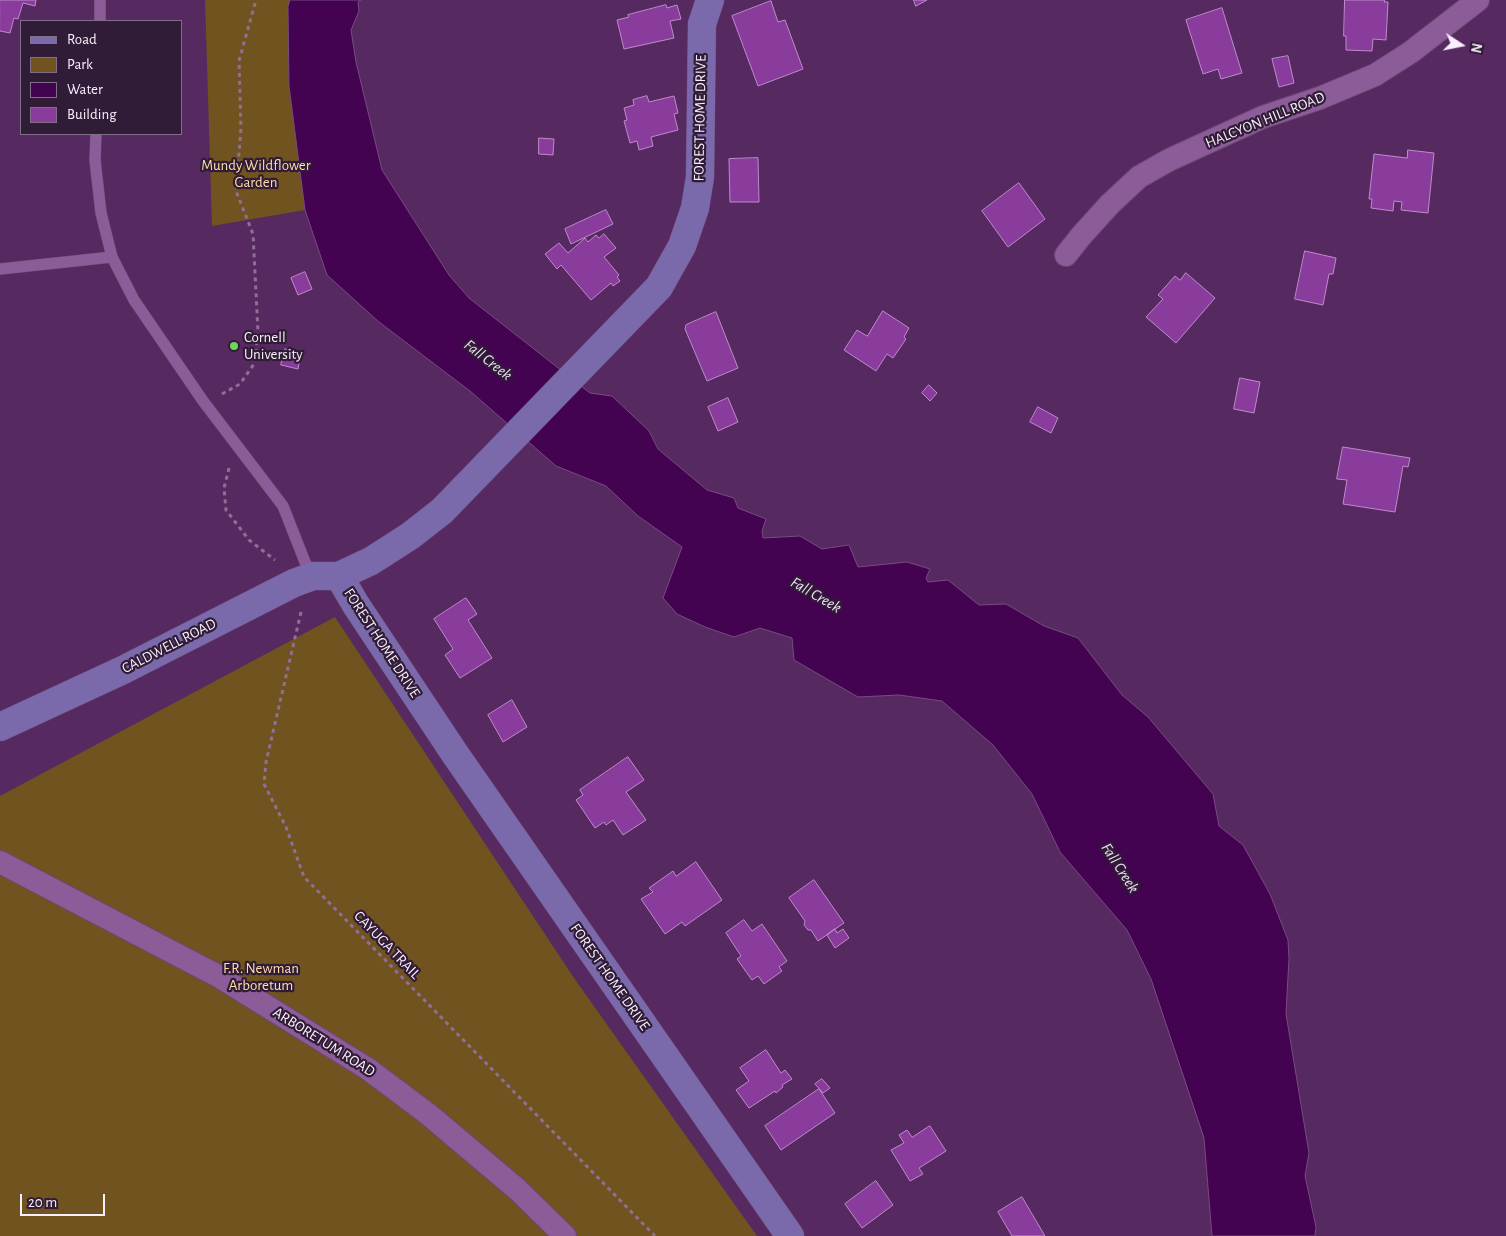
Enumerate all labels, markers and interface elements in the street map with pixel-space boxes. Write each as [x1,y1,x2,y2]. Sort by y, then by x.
legend [20,20,182,135]
north arrow [1436,20,1486,70]
text: Road [67,32,97,47]
text: N [1468,42,1484,54]
street label: FOREST HOME DRIVE [690,54,710,182]
text: Park [67,57,93,72]
text: Water [67,82,103,97]
street label: HALCYON HILL ROAD [1203,88,1327,152]
text: Building [67,107,117,122]
park label: Mundy Wildflower Garden [201,156,311,191]
place label: Cornell University [244,328,303,363]
water label: Fall Creek [460,335,516,385]
marker: Cornell University [228,340,240,352]
water label: Fall Creek [787,573,845,617]
street label: FOREST HOME DRIVE [340,585,424,701]
street label: CALDWELL ROAD [119,614,219,678]
water label: Fall Creek [1097,839,1143,897]
street label: CAYUGA TRAIL [350,907,424,983]
street label: FOREST HOME DRIVE [566,920,654,1034]
park label: F.R. Newman Arboretum [223,959,299,994]
street label: ARBORETUM ROAD [270,1003,378,1081]
scale bar [22,1184,108,1216]
text: 20 m [28,1195,57,1210]

